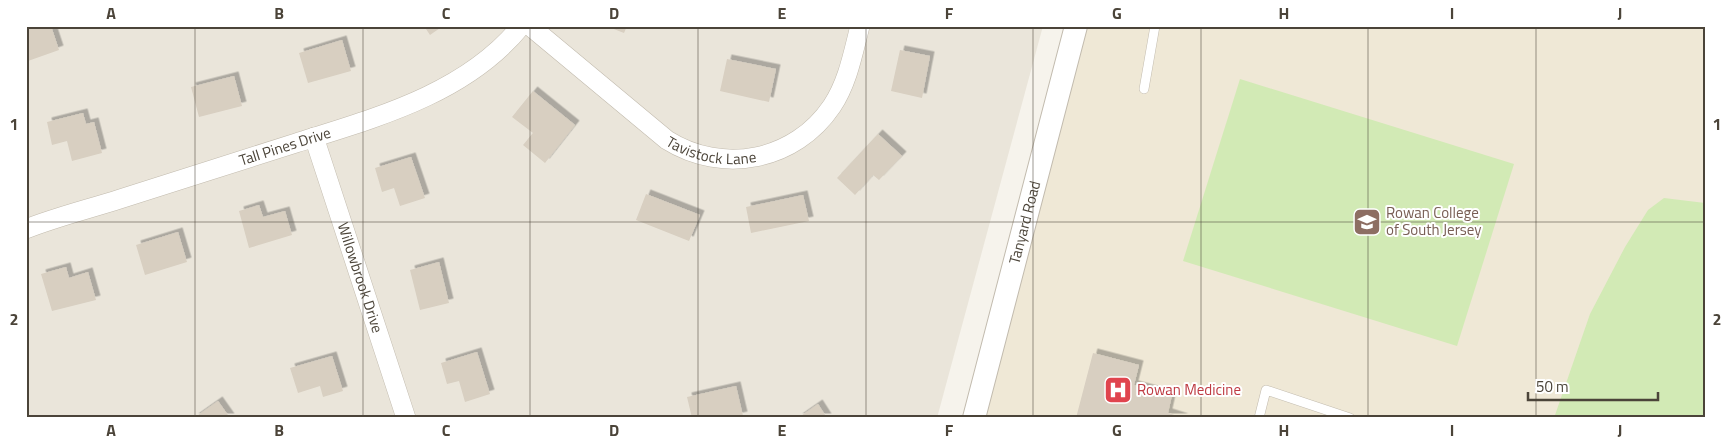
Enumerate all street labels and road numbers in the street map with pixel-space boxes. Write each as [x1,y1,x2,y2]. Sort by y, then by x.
street label: Tall Pines Drive [236,121,334,171]
street label: Tavistock Lane [662,130,758,170]
street label: Tanyard Road [1002,178,1046,267]
street label: Willowbrook Drive [332,219,389,336]

